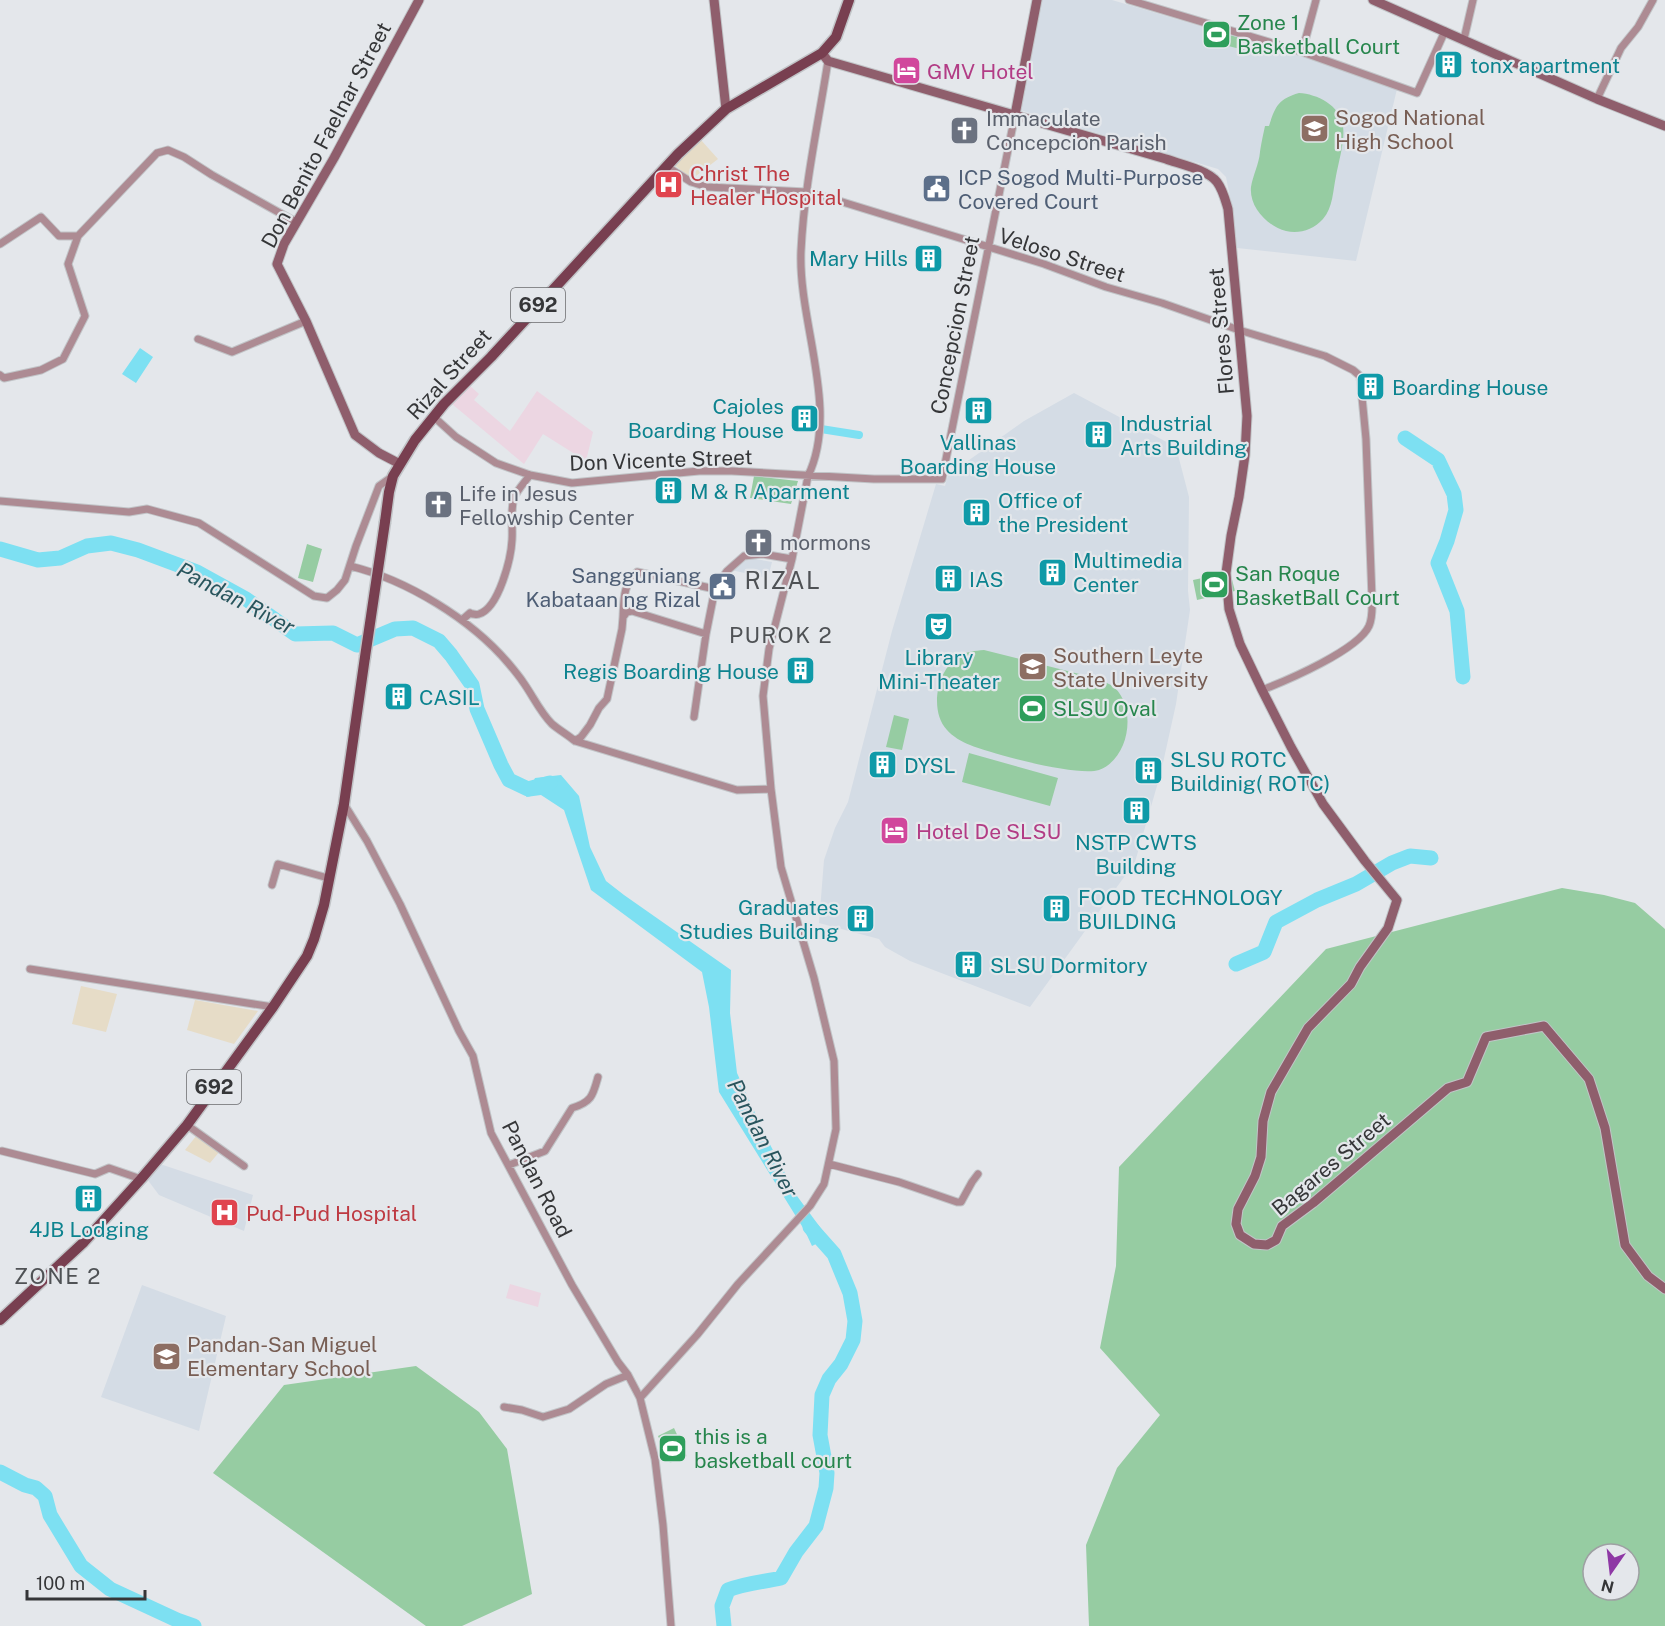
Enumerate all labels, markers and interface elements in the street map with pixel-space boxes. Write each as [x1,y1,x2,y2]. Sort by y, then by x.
place label: Zone 1 Basketball Court [1237,10,1400,59]
street label: Don Benito Faelnar Street [256,18,396,252]
sports icon: Zone 1 Basketball Court [1200,18,1232,50]
building icon: tonx apartment [1433,49,1465,81]
place label: tonx apartment [1470,53,1620,78]
hotel icon: GMV Hotel [890,55,922,87]
place label: GMV Hotel [927,59,1034,84]
place label: Sogod National High School [1335,105,1485,154]
place label: Immaculate Concepcion Parish [986,106,1167,155]
school or university icon: Sogod National High School [1298,113,1330,145]
church icon: Immaculate Concepcion Parish [949,114,981,146]
place label: Christ The Healer Hospital [690,161,843,210]
place label: ICP Sogod Multi-Purpose Covered Court [958,165,1203,214]
hospital icon: Christ The Healer Hospital [653,169,685,201]
public building icon: ICP Sogod Multi-Purpose Covered Court [921,173,953,205]
street label: Veloso Street [996,223,1128,287]
street label: Concepcion Street [925,234,985,416]
building icon: Mary Hills [913,242,945,274]
place label: Mary Hills [809,246,908,271]
street label: Flores Street [1203,267,1239,395]
road number: 692 [511,288,565,322]
street label: Rizal Street [402,323,496,425]
building icon: Boarding House [1355,371,1387,403]
place label: Boarding House [1392,375,1548,400]
place label: Cajoles Boarding House [628,394,784,443]
building icon: Vallinas Boarding House [962,395,994,427]
building icon: Cajoles Boarding House [789,402,821,434]
place label: Industrial Arts Building [1120,411,1247,460]
building icon: Industrial Arts Building [1083,419,1115,451]
place label: Vallinas Boarding House [900,430,1056,479]
street label: Don Vicente Street [569,444,753,476]
building icon: M & R Aparment [653,475,685,507]
place label: M & R Aparment [690,479,850,504]
place label: Life in Jesus Fellowship Center [459,481,634,530]
place label: Office of the President [998,488,1128,537]
church icon: Life in Jesus Fellowship Center [422,489,454,521]
building icon: Office of the President [961,496,993,528]
church icon: mormons [743,526,775,558]
place label: mormons [780,530,871,555]
place label: Multimedia Center [1073,548,1183,597]
water label: Pandan River [173,556,300,640]
building icon: Multimedia Center [1036,556,1068,588]
place label: San Roque BasketBall Court [1235,561,1400,610]
place label: Sangguniang Kabataan ng Rizal [525,563,701,612]
building icon: IAS [932,563,964,595]
district label: RIZAL [745,566,821,594]
place label: IAS [969,567,1004,592]
sports icon: San Roque BasketBall Court [1198,569,1230,601]
public building icon: Sangguniang Kabataan ng Rizal [706,571,738,603]
theatre icon: Library Mini-Theater [923,610,955,642]
district label: PUROK 2 [729,622,833,648]
place label: Southern Leyte State University [1053,643,1208,692]
place label: Library Mini-Theater [878,645,1000,694]
school or university icon: Southern Leyte State University [1016,651,1048,683]
building icon: Regis Boarding House [784,655,816,687]
place label: Regis Boarding House [563,659,779,684]
building icon: CASIL [382,681,414,713]
place label: CASIL [419,685,480,710]
sports icon: SLSU Oval [1016,692,1048,724]
place label: SLSU Oval [1053,696,1157,721]
place label: SLSU ROTC Buildinig( ROTC) [1170,747,1330,796]
building icon: DYSL [867,749,899,781]
place label: DYSL [904,753,956,778]
building icon: SLSU ROTC Buildinig( ROTC) [1133,755,1165,787]
building icon: NSTP CWTS Building [1120,795,1152,827]
hotel icon: Hotel De SLSU [879,815,911,847]
place label: Hotel De SLSU [916,819,1061,844]
place label: NSTP CWTS Building [1075,830,1197,879]
place label: FOOD TECHNOLOGY BUILDING [1078,885,1283,934]
building icon: FOOD TECHNOLOGY BUILDING [1041,893,1073,925]
place label: Graduates Studies Building [679,895,839,944]
building icon: Graduates Studies Building [844,903,876,935]
building icon: SLSU Dormitory [953,949,985,981]
place label: SLSU Dormitory [990,953,1148,978]
road number: 692 [187,1070,241,1104]
water label: Pandan River [722,1074,804,1202]
street label: Bagares Street [1267,1107,1395,1221]
street label: Pandan Road [497,1116,577,1242]
building icon: 4JB Lodging [73,1182,105,1214]
hospital icon: Pud-Pud Hospital [209,1197,241,1229]
place label: Pud-Pud Hospital [246,1201,417,1226]
place label: 4JB Lodging [29,1217,149,1242]
district label: ZONE 2 [14,1263,102,1289]
place label: Pandan-San Miguel Elementary School [187,1332,377,1381]
school or university icon: Pandan-San Miguel Elementary School [150,1340,182,1372]
place label: this is a basketball court [694,1424,852,1473]
sports icon: this is a basketball court [657,1432,689,1464]
north arrow [1581,1542,1641,1602]
scale bar [27,1563,146,1601]
text: 100 m [36,1573,85,1594]
text: N [1599,1575,1616,1597]

